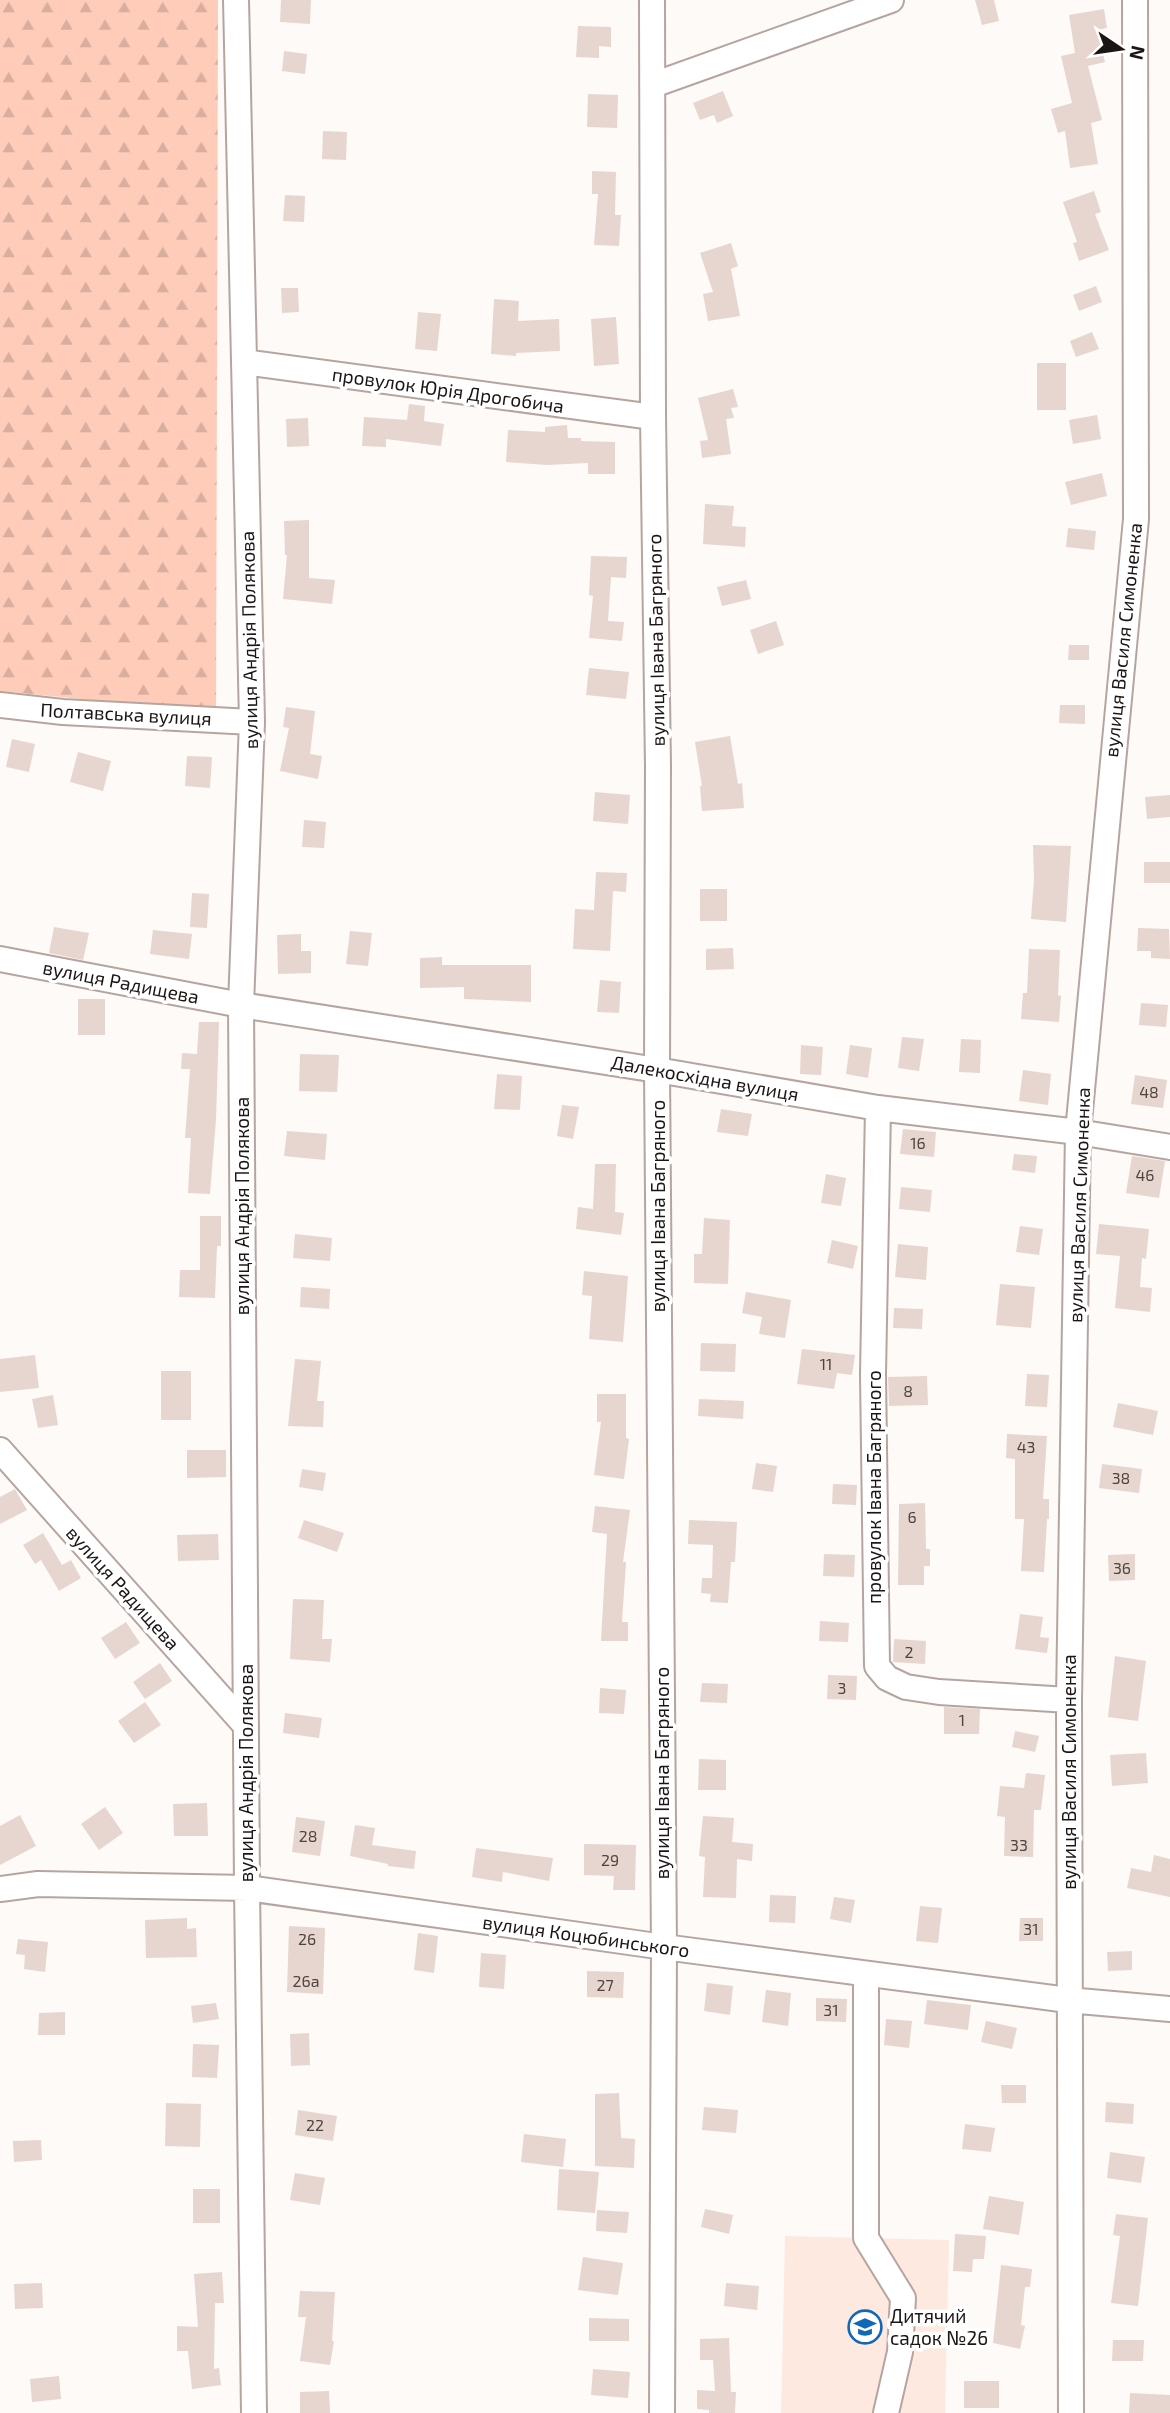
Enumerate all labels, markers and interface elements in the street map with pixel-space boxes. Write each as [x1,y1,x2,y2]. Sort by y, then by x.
north arrow [1086,14,1156,84]
text: N [1125,44,1151,62]
street label: провулок Юрія Дрогобича [331,362,565,418]
street label: вулиця Василя Симоненка [1099,522,1147,758]
street label: вулиця Андрія Полякова [235,531,263,749]
street label: вулиця Івана Багряного [642,533,670,747]
street label: Полтавська вулиця [40,698,212,730]
street label: вулиця Радищева [41,955,201,1009]
street label: Далекосхідна вулиця [609,1050,801,1106]
house number: 48 [1139,1082,1159,1101]
street label: вулиця Василя Симоненка [1063,1087,1095,1323]
street label: вулиця Андрія Полякова [230,1097,254,1315]
street label: вулиця Івана Багряного [646,1100,670,1312]
house number: 16 [910,1133,926,1152]
house number: 46 [1136,1165,1155,1184]
house number: 11 [820,1354,832,1373]
street label: провулок Івана Багряного [862,1370,886,1604]
house number: 8 [903,1381,913,1400]
house number: 43 [1017,1437,1035,1456]
house number: 38 [1112,1468,1130,1487]
house number: 6 [907,1507,917,1526]
street label: вулиця Радищева [61,1521,185,1655]
house number: 36 [1113,1558,1131,1577]
house number: 2 [905,1642,914,1661]
street label: вулиця Василя Симоненка [1057,1654,1081,1890]
street label: вулиця Андрія Полякова [234,1664,258,1882]
street label: вулиця Івана Багряного [650,1667,674,1879]
house number: 3 [838,1678,846,1697]
house number: 1 [959,1710,965,1729]
house number: 28 [299,1826,317,1845]
house number: 33 [1010,1835,1028,1854]
house number: 29 [601,1850,619,1869]
street label: вулиця Коцюбинського [481,1910,691,1962]
house number: 31 [1023,1919,1039,1938]
house number: 26 [298,1929,316,1948]
house number: 26а [293,1971,319,1990]
house number: 27 [596,1975,614,1994]
house number: 31 [823,2000,839,2019]
house number: 22 [306,2115,324,2134]
place label: Дитячий садок №26 [890,2304,988,2349]
school or university icon: Дитячий садок №26 [846,2308,884,2346]

